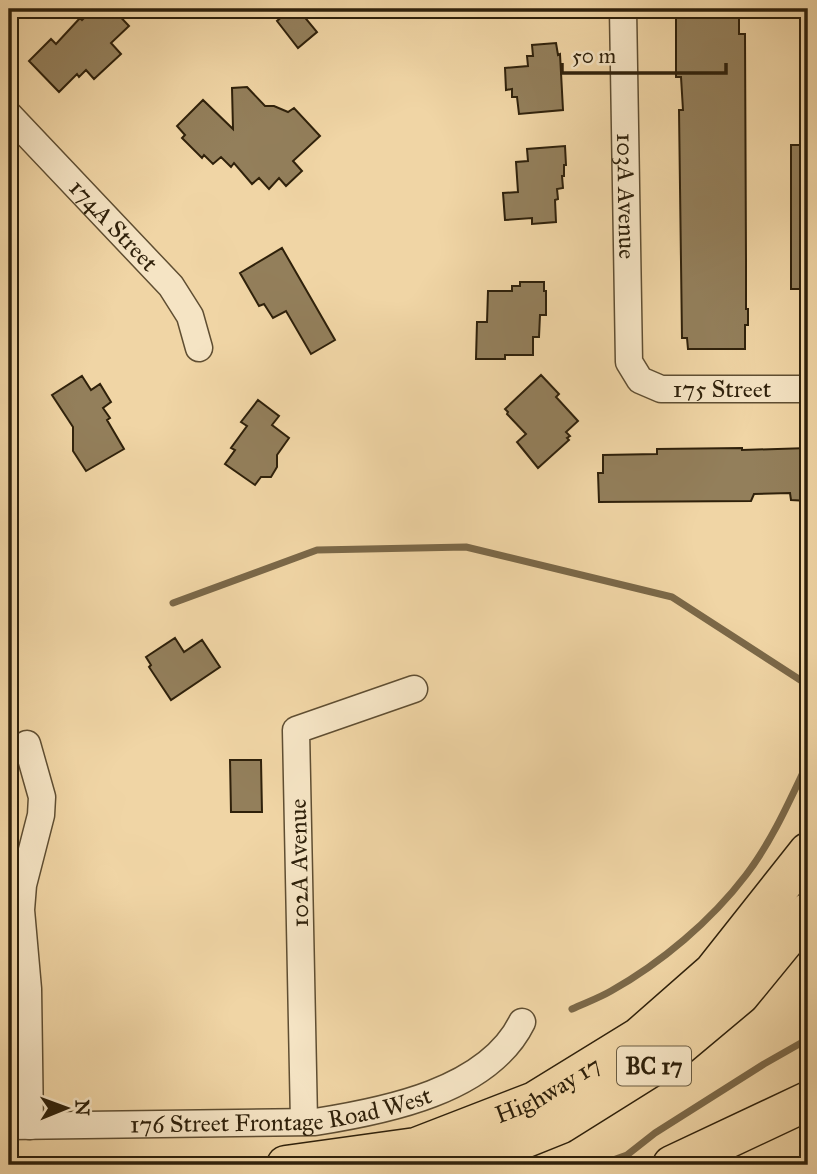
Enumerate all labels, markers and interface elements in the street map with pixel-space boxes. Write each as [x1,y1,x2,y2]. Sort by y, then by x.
scale bar [562,32,726,76]
text: 50 m [572,43,617,69]
street label: 103A Avenue [610,133,642,259]
street label: 174A Street [63,173,165,278]
street label: 175 Street [673,374,772,404]
street label: 102A Avenue [283,798,315,928]
road number: BC 17 [617,1046,691,1086]
street label: Highway 17 [491,1049,606,1130]
north arrow [32,1072,102,1142]
street label: 176 Street Frontage Road West [130,1080,436,1139]
text: N [71,1099,94,1116]

